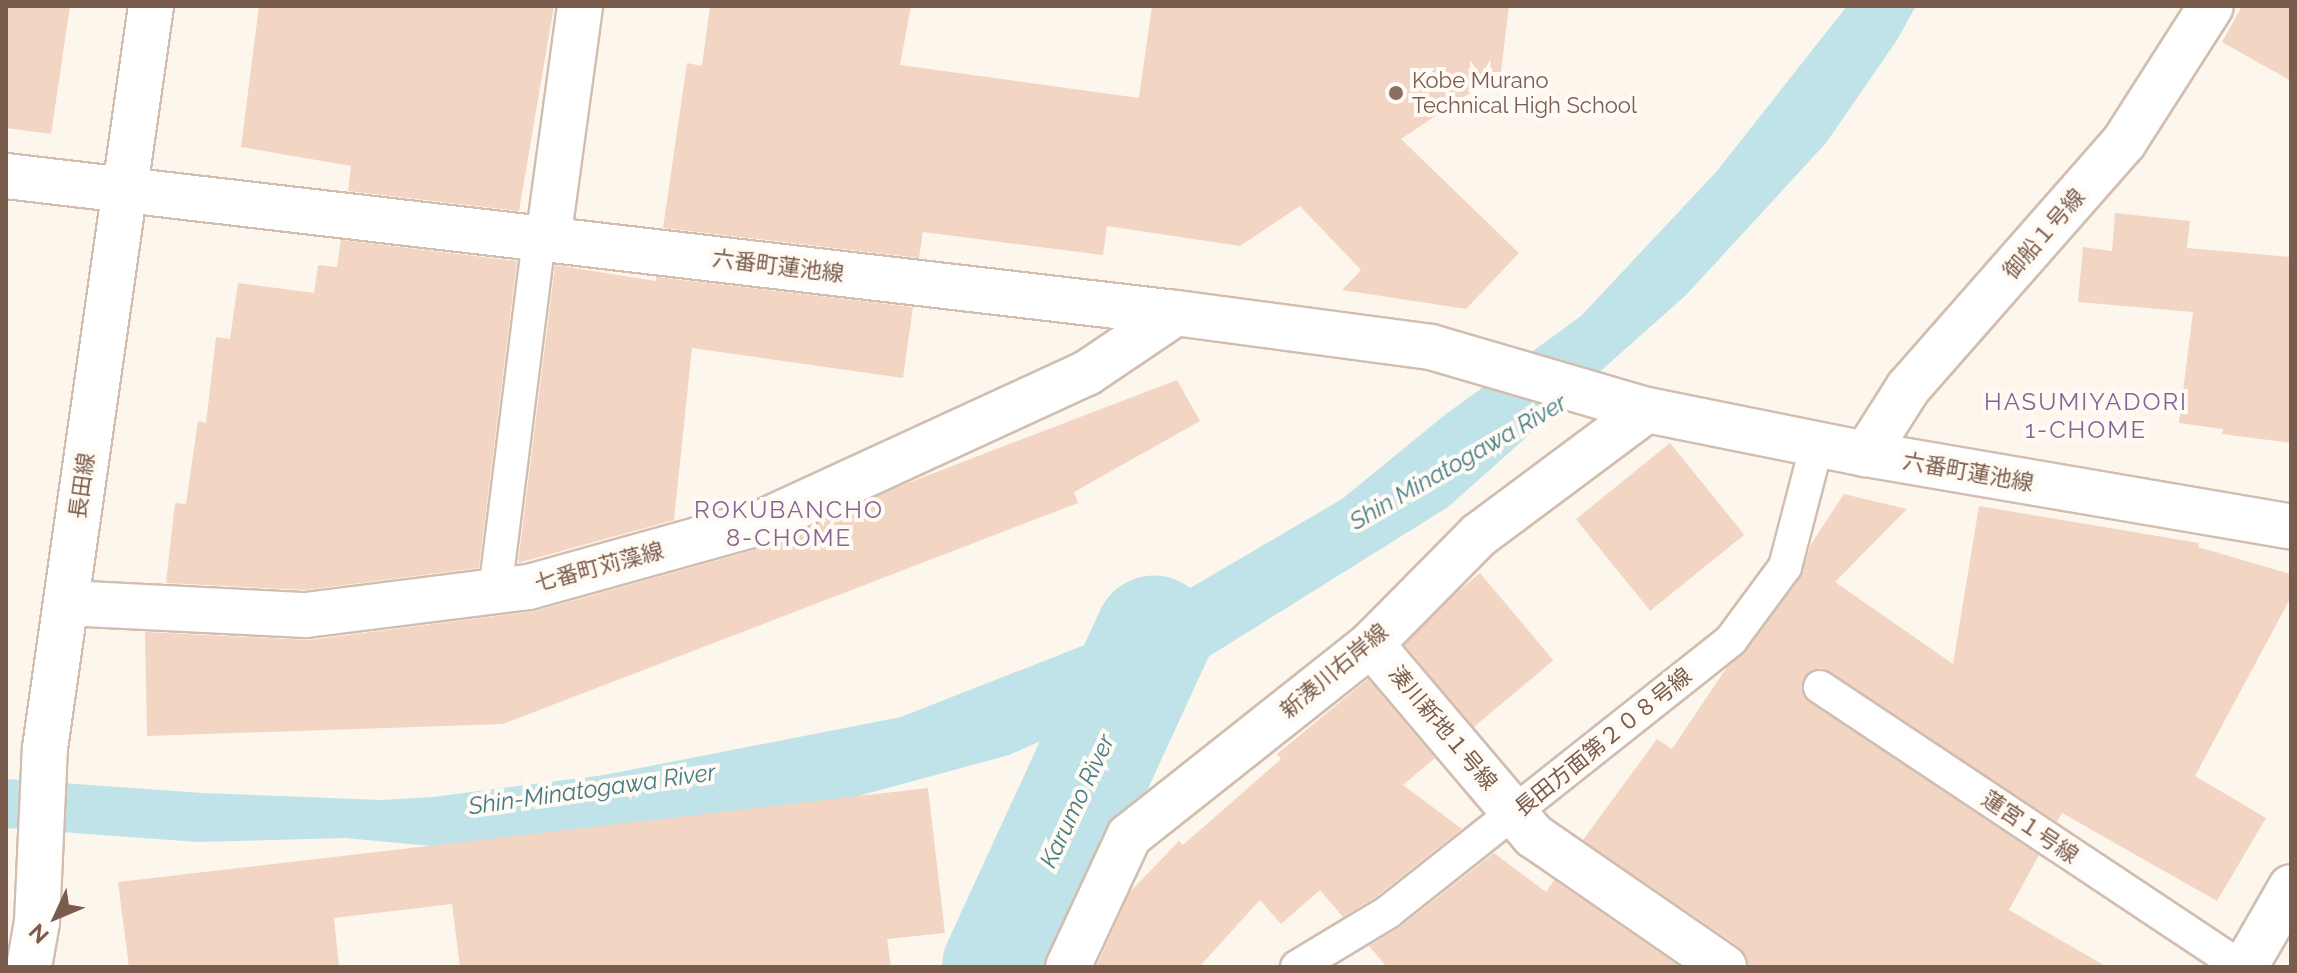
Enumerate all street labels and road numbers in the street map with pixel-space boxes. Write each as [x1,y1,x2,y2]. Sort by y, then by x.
street label: 御船１号線 [1998,184,2090,284]
street label: 六番町蓮池線 [711,245,845,287]
street label: 六番町蓮池線 [1901,448,2035,496]
street label: 長田線 [64,451,100,521]
street label: 七番町苅藻線 [532,537,666,597]
street label: 新湊川右岸線 [1275,618,1393,724]
street label: 湊川新地１号線 [1383,661,1503,795]
street label: 長田方面第２０８号線 [1509,663,1697,821]
street label: 蓮宮１号線 [1977,785,2083,869]

